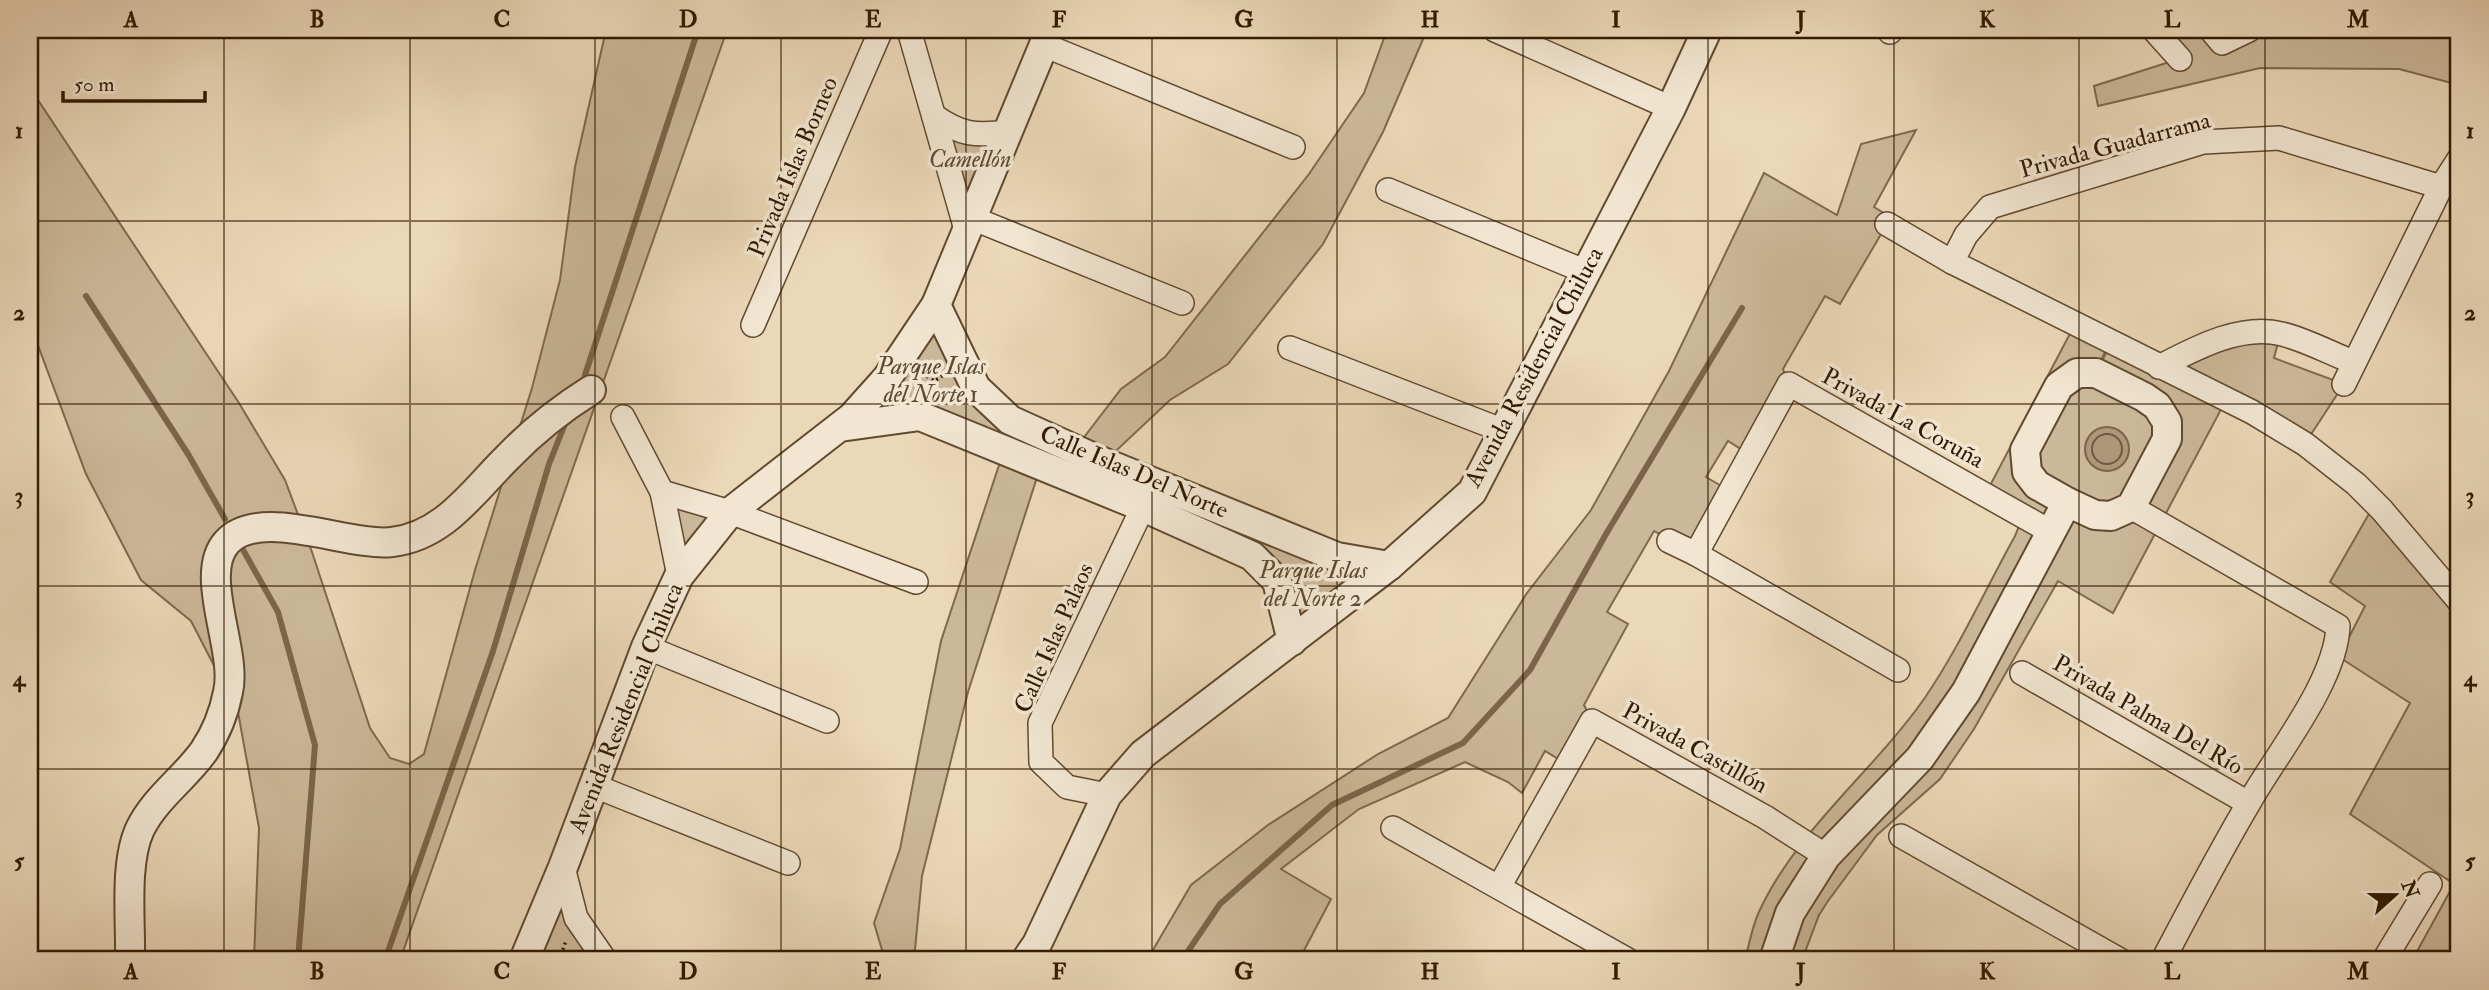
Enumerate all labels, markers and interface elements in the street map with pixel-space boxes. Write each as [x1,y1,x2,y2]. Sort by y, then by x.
text: A [123,5,139,34]
text: B [309,5,325,34]
text: C [494,5,510,34]
text: D [679,5,697,34]
text: E [865,5,882,34]
text: F [1052,5,1067,34]
text: G [1234,5,1254,34]
text: H [1421,5,1440,34]
text: I [1611,5,1621,34]
text: J [1795,5,1806,35]
text: K [1979,5,1996,34]
text: L [2164,5,2181,34]
text: M [2346,5,2369,34]
scale bar [63,60,205,104]
text: 50 m [74,71,115,98]
street label: Privada Islas Borneo [741,72,845,262]
street label: Privada Guadarrama [2016,104,2215,185]
text: 1 [15,116,23,145]
text: 1 [2466,116,2474,145]
park label: Camellón [929,144,1011,175]
street label: Avenida Residencial Chiluca [1457,241,1611,493]
text: 2 [13,298,25,327]
text: 2 [2464,298,2476,327]
park label: Parque Islas del Norte 1 [876,351,986,410]
street label: Privada La Coruña [1816,361,1991,476]
street label: Calle Islas Del Norte [1035,418,1233,526]
text: 3 [15,481,23,510]
text: 3 [2466,481,2474,510]
park label: Parque Islas del Norte 2 [1258,555,1368,614]
street label: Calle Islas Palaos [1007,558,1101,718]
street label: Avenida Residencial Chiluca [561,577,691,839]
street label: Privada Palma Del Río [2047,648,2249,782]
text: 4 [12,664,27,693]
text: 4 [2463,664,2478,693]
street label: Privada Castillón [1617,695,1773,801]
text: 5 [14,846,25,875]
text: 5 [2465,846,2476,875]
north arrow [2360,860,2430,930]
text: N [2395,876,2425,902]
text: A [123,957,139,986]
text: B [309,957,325,986]
text: C [494,957,510,986]
text: D [679,957,697,986]
text: E [865,957,882,986]
text: F [1052,957,1067,986]
text: G [1234,957,1254,986]
text: H [1421,957,1440,986]
text: I [1611,957,1621,986]
text: J [1795,957,1806,987]
text: K [1979,957,1996,986]
text: L [2164,957,2181,986]
text: M [2346,957,2369,986]

